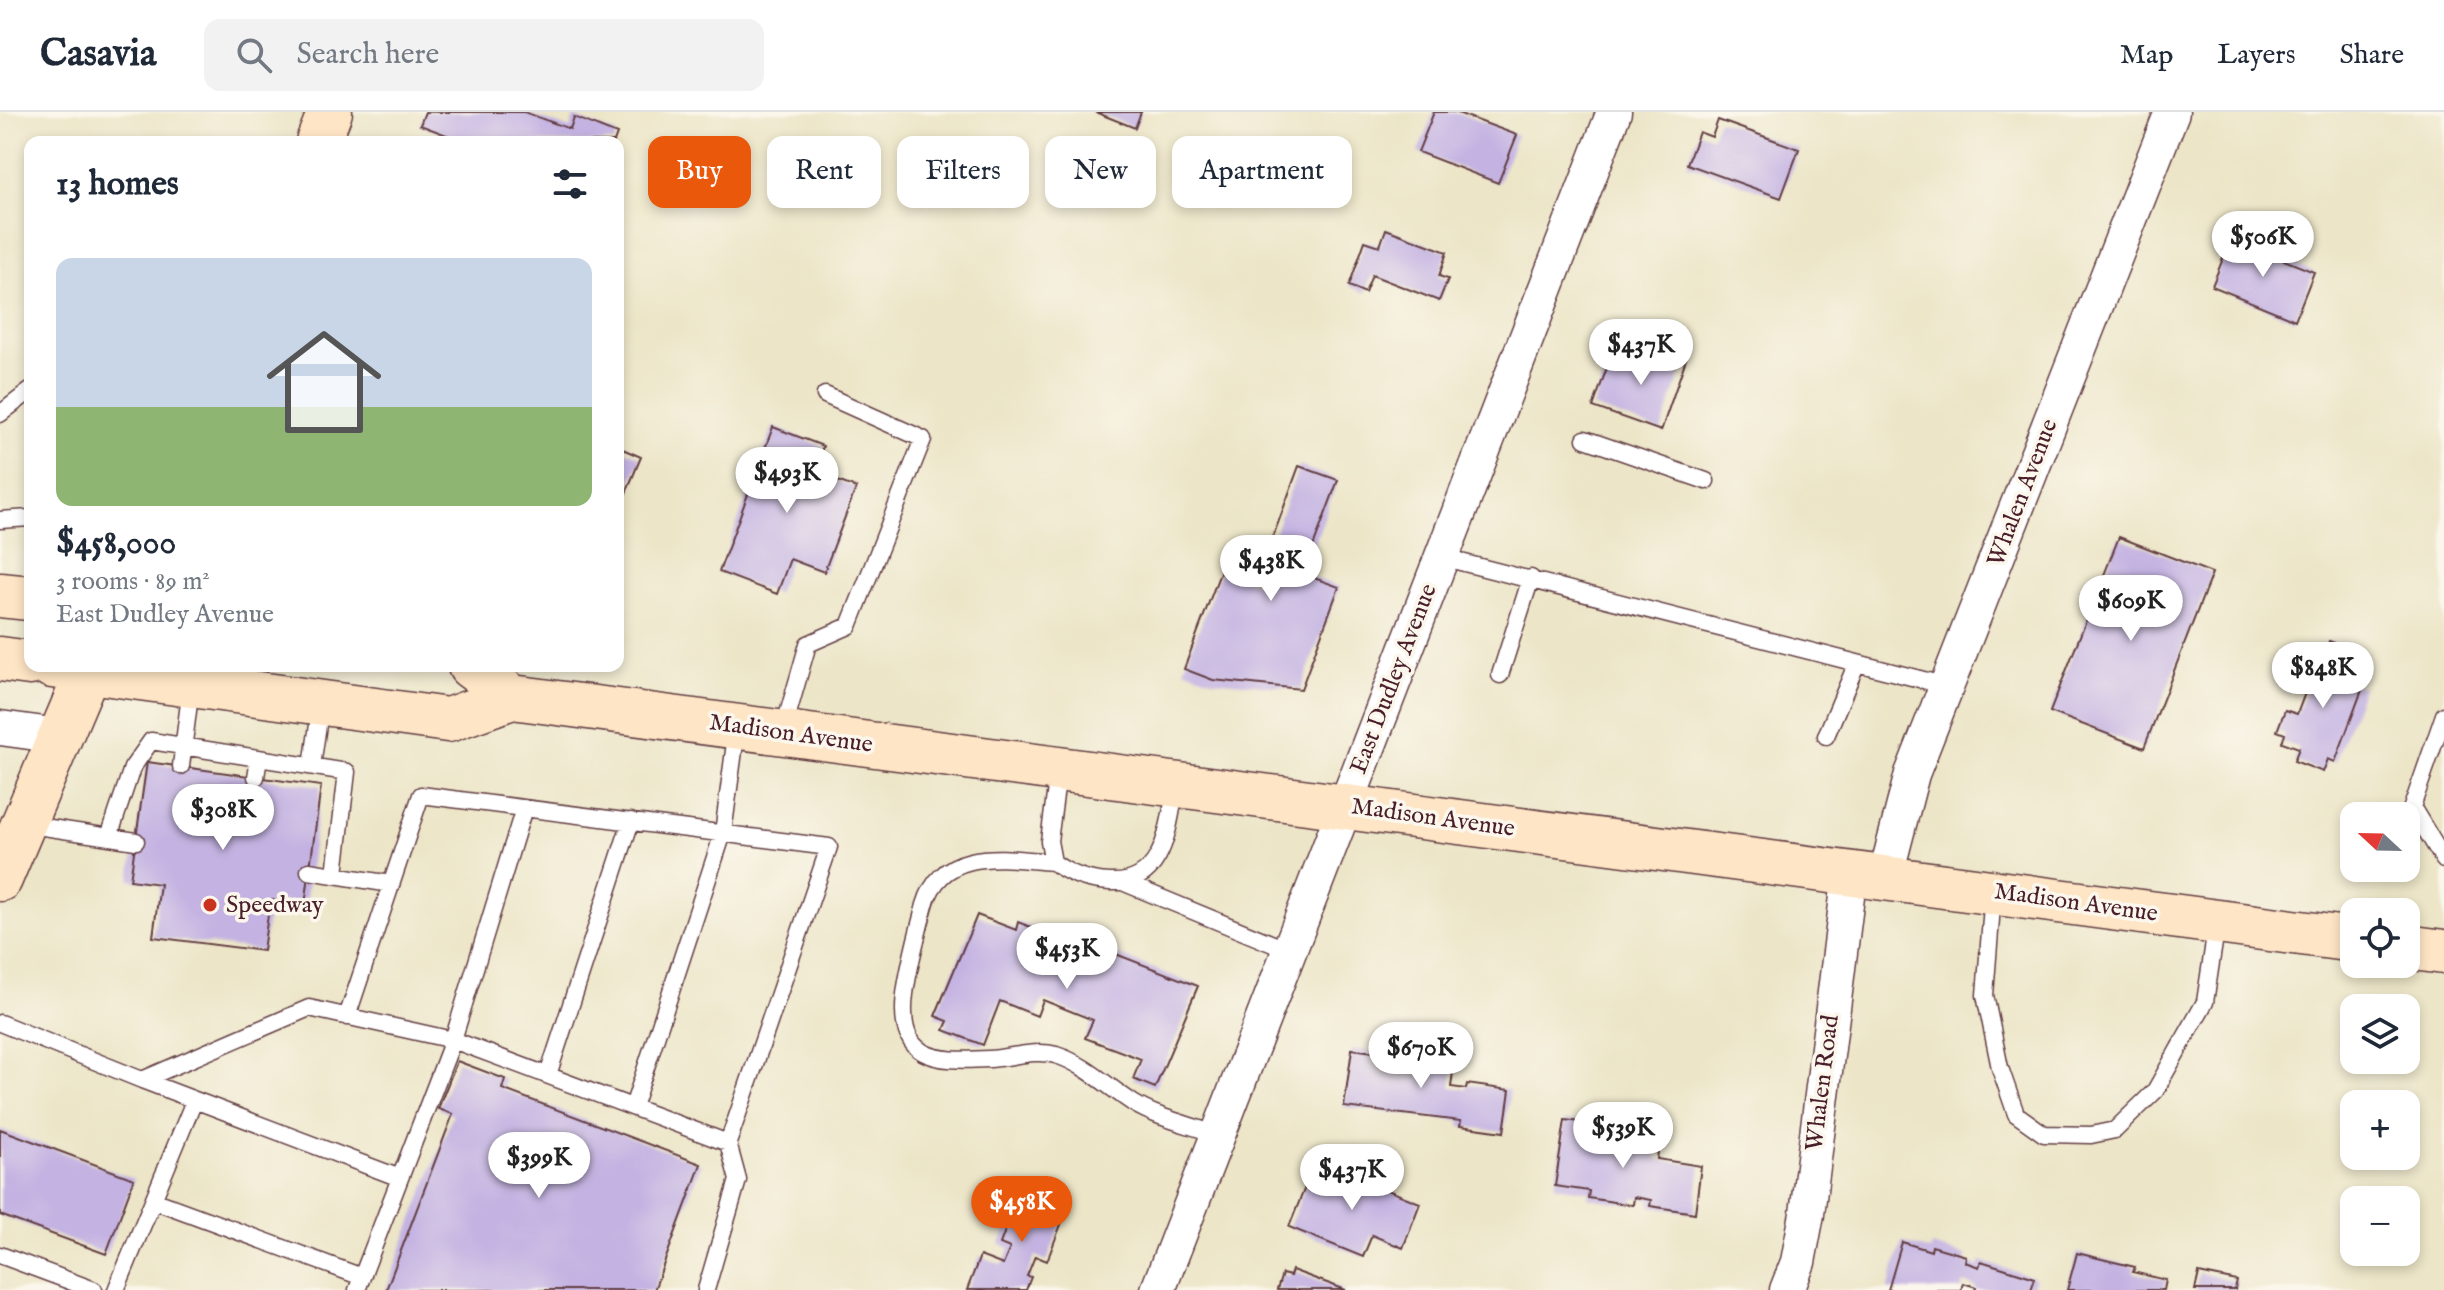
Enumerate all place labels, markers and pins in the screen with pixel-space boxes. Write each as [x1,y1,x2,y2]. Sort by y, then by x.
pin: $506K [2207,211,2319,279]
pin: $437K [1585,319,1697,387]
pin: $493K [731,447,843,515]
pin: $438K [1215,535,1327,603]
pin: $609K [2075,575,2187,643]
pin: $848K [2267,642,2379,710]
pin: $308K [167,784,279,852]
place label: Speedway [226,890,324,921]
marker: Speedway [201,896,219,914]
pin: $453K [1011,923,1123,991]
pin: $670K [1365,1022,1477,1090]
pin: $539K [1567,1102,1679,1170]
pin: $399K [483,1132,595,1200]
pin: $437K [1296,1144,1408,1212]
pin: $458K [966,1176,1078,1244]

